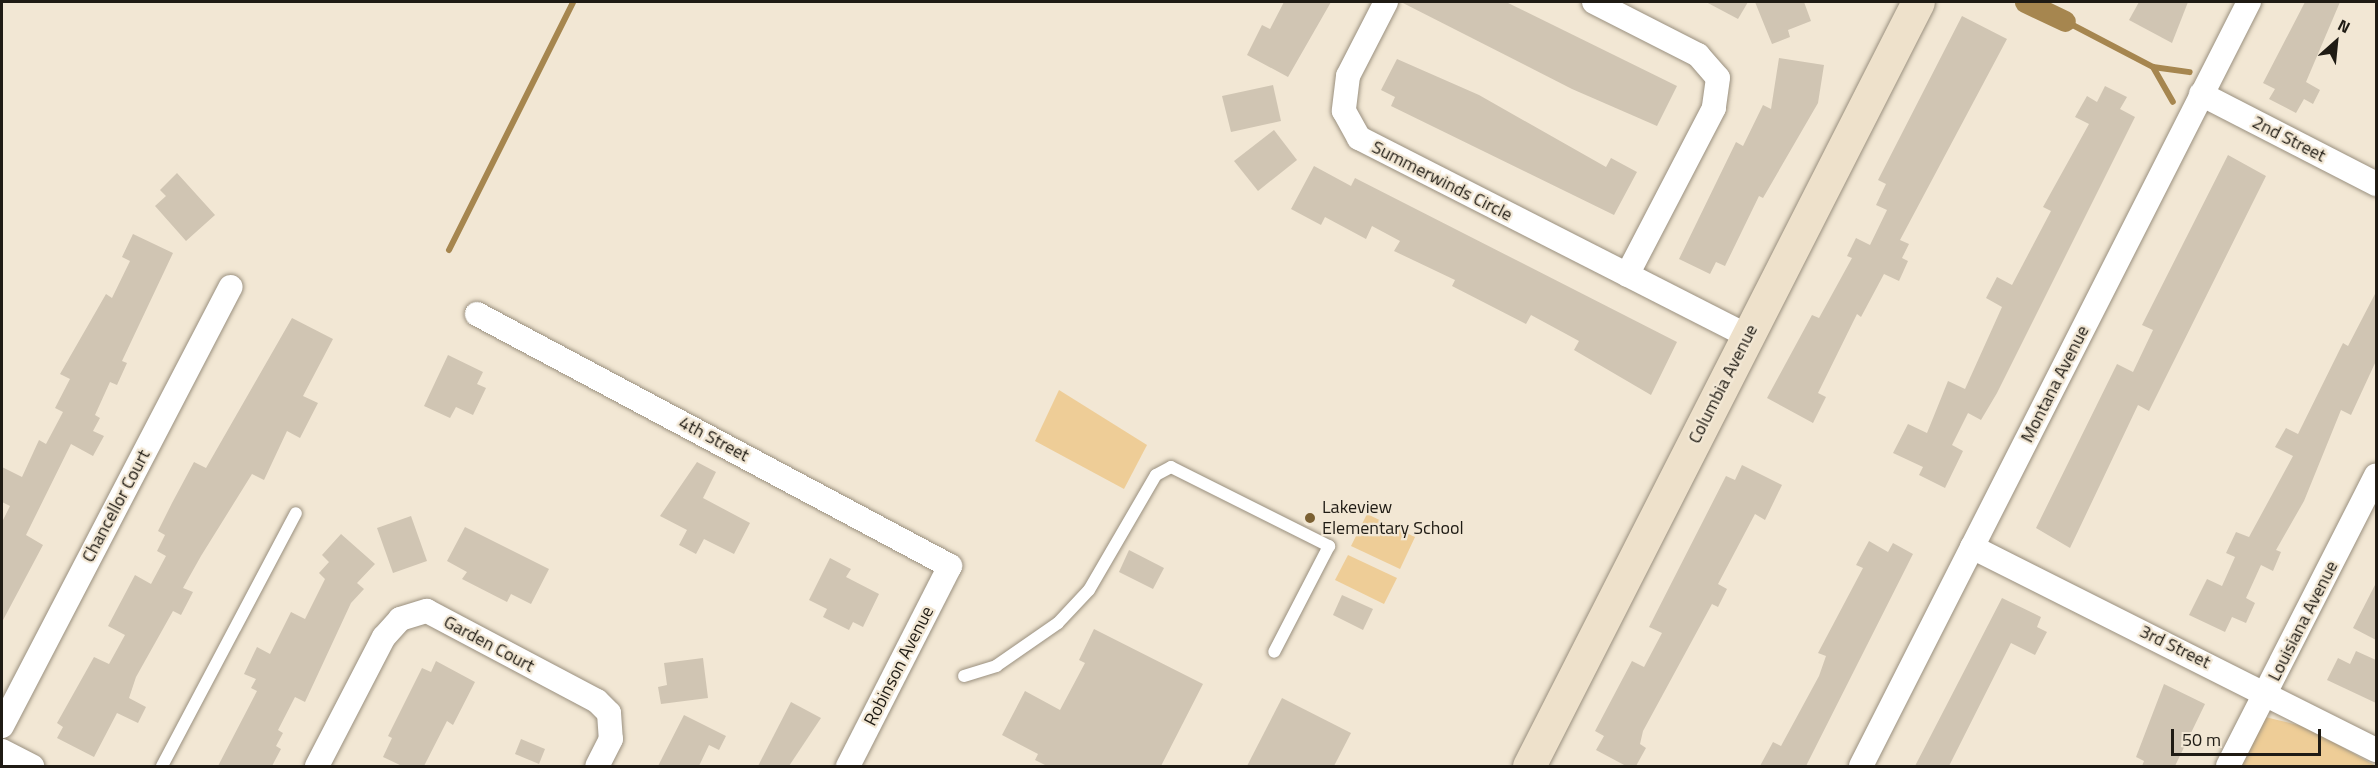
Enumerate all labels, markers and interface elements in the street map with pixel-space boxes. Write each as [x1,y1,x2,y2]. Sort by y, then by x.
north arrow [2306,12,2366,72]
text: N [2334,13,2355,39]
street label: 2nd Street [2249,111,2329,167]
street label: Summerwinds Circle [1368,136,1516,226]
street label: Columbia Avenue [1684,321,1762,447]
street label: Montana Avenue [2016,322,2094,446]
street label: 4th Street [675,412,753,466]
street label: Chancellor Court [77,446,155,566]
place label: Lakeview Elementary School [1322,497,1464,540]
marker: Lakeview Elementary School [1303,511,1317,525]
street label: Louisiana Avenue [2263,557,2343,685]
street label: Robinson Avenue [860,603,938,729]
street label: Garden Court [440,611,538,677]
street label: 3rd Street [2136,621,2214,673]
scale bar [2174,717,2324,755]
text: 50 m [2182,726,2221,753]

